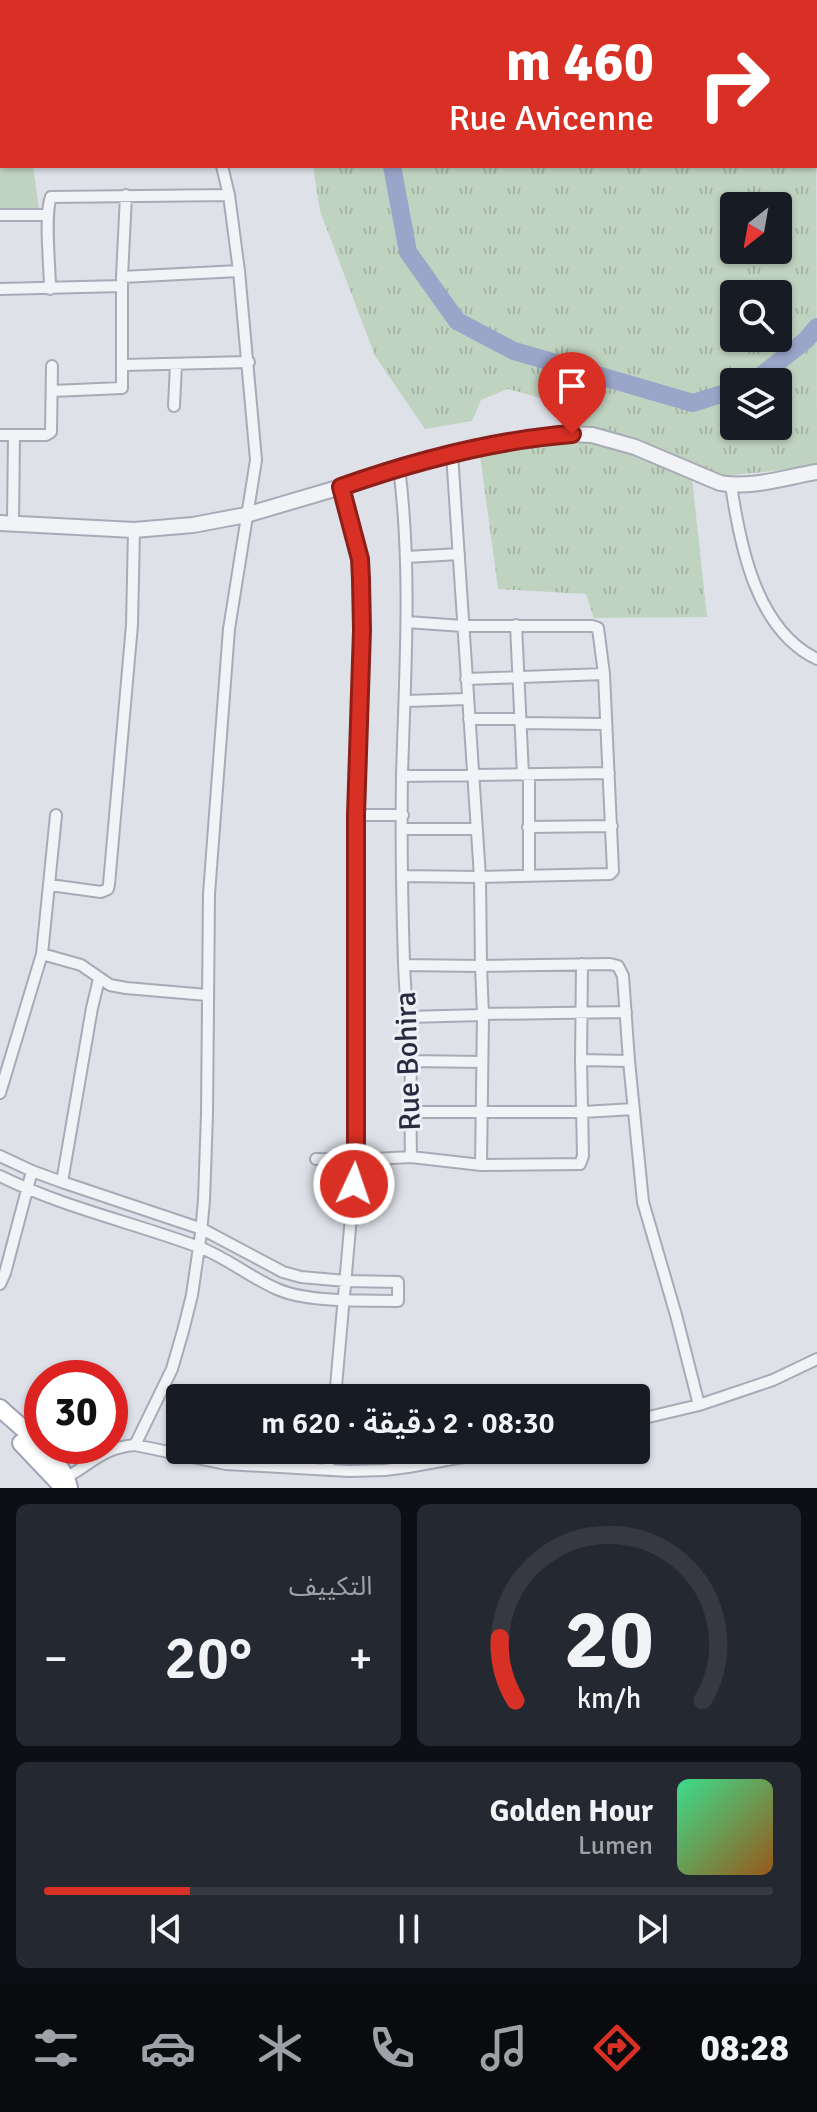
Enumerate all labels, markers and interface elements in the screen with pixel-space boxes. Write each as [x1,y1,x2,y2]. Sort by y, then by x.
text: 460 m [506,27,654,96]
icon: right [682,32,786,136]
text: Rue Avicenne [448,96,654,141]
north arrow [720,192,792,264]
map controls [720,192,792,440]
button: search [720,280,792,352]
pin [538,352,606,434]
icon: arrive [550,364,594,408]
button: layers [720,368,792,440]
street label: Rue Bohira [387,991,429,1131]
position arrow [312,1142,396,1226]
speed limit sign: 30 [24,1360,128,1464]
text: 08:30 · 2 دقيقة · 620 m [261,1405,555,1442]
text: التكييف [289,1571,373,1603]
text: 20 [564,1589,654,1691]
text: 20° [164,1622,252,1696]
text: − [44,1632,68,1686]
text: + [349,1632,373,1686]
text: km/h [576,1681,641,1716]
text: Golden Hour [490,1793,653,1830]
text: Lumen [578,1830,653,1862]
icon: previous [144,1907,188,1951]
icon: pause [387,1907,431,1951]
icon: next [630,1907,674,1951]
icon: filters [28,2020,84,2076]
icon: car [140,2020,196,2076]
icon: climate [252,2020,308,2076]
icon: phone [364,2020,420,2076]
icon: music [476,2020,532,2076]
icon: directions [589,2020,645,2076]
text: 08:28 [701,2026,789,2071]

